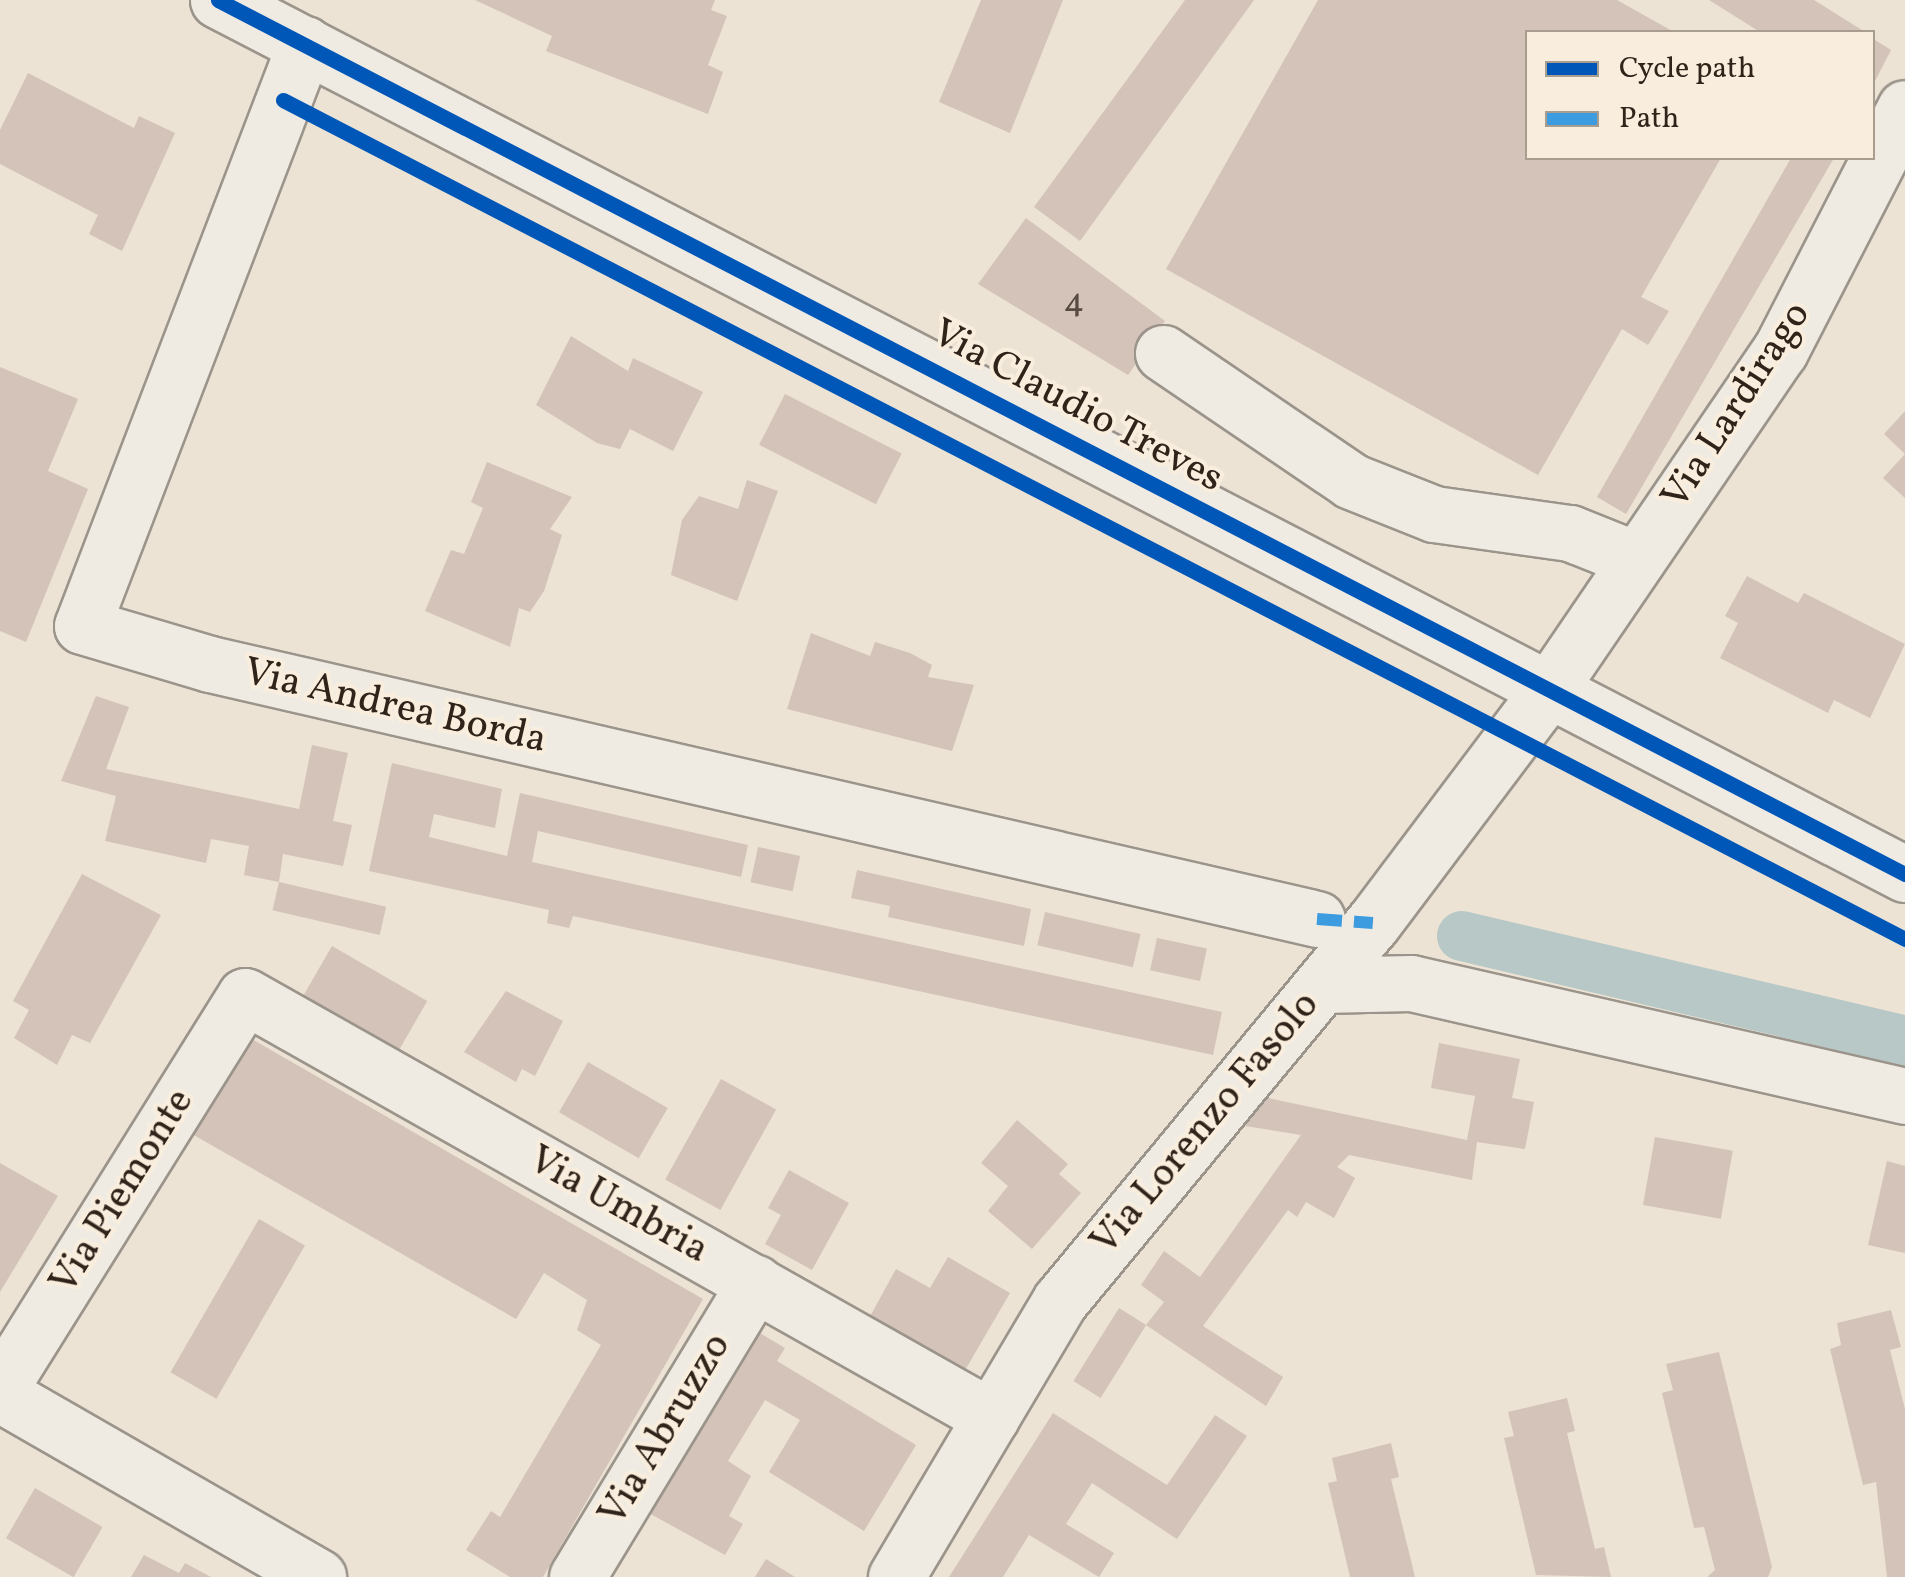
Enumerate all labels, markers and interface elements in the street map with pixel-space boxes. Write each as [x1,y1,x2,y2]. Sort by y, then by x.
legend [1525,30,1875,160]
text: Cycle path [1619,48,1755,90]
text: Path [1619,98,1679,140]
house number: 4 [1064,281,1084,323]
street label: Via Lardirago [1652,293,1822,519]
street label: Via Claudio Treves [923,310,1231,504]
street label: Via Andrea Borda [239,649,551,765]
street label: Via Lorenzo Fasolo [1082,982,1330,1266]
street label: Via Piemonte [41,1081,205,1303]
street label: Via Umbria [520,1137,716,1275]
street label: Via Abruzzo [590,1325,742,1535]

